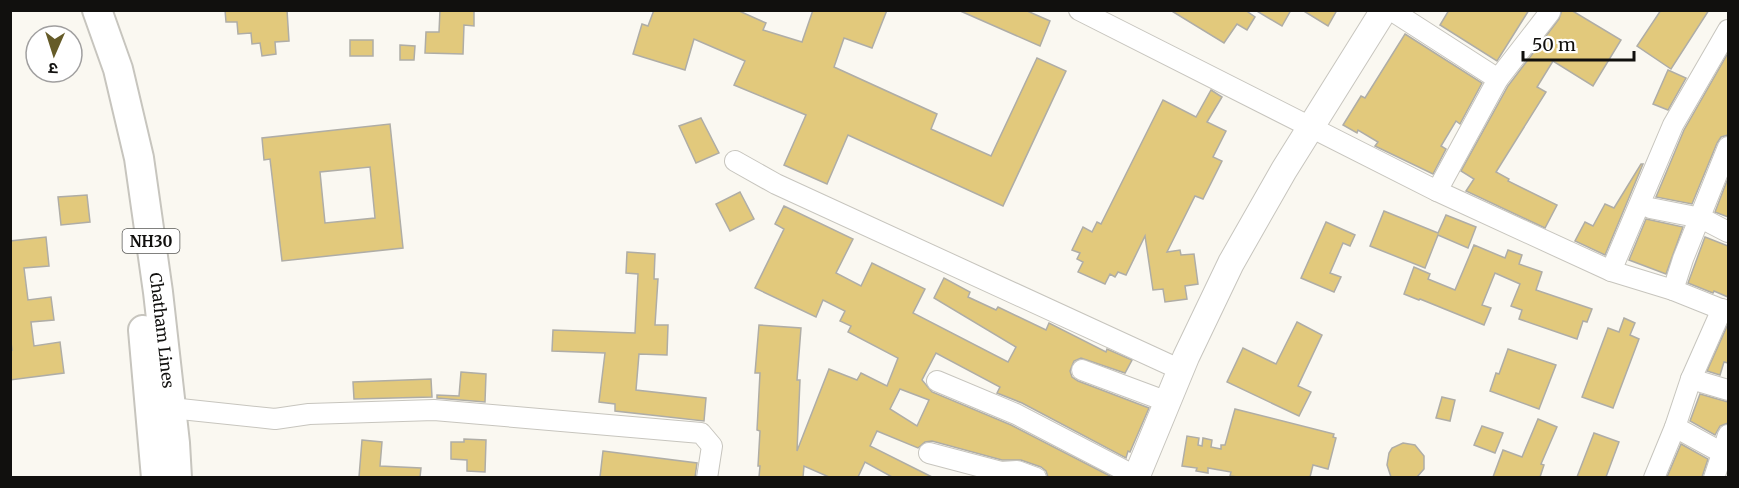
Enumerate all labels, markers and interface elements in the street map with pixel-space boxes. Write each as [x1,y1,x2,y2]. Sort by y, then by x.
north arrow [24,24,84,84]
scale bar [1523,24,1634,62]
text: 50 m [1532,33,1576,56]
text: उ [47,59,58,79]
road number: NH30 [122,229,180,253]
street label: Chatham Lines [145,271,179,389]

